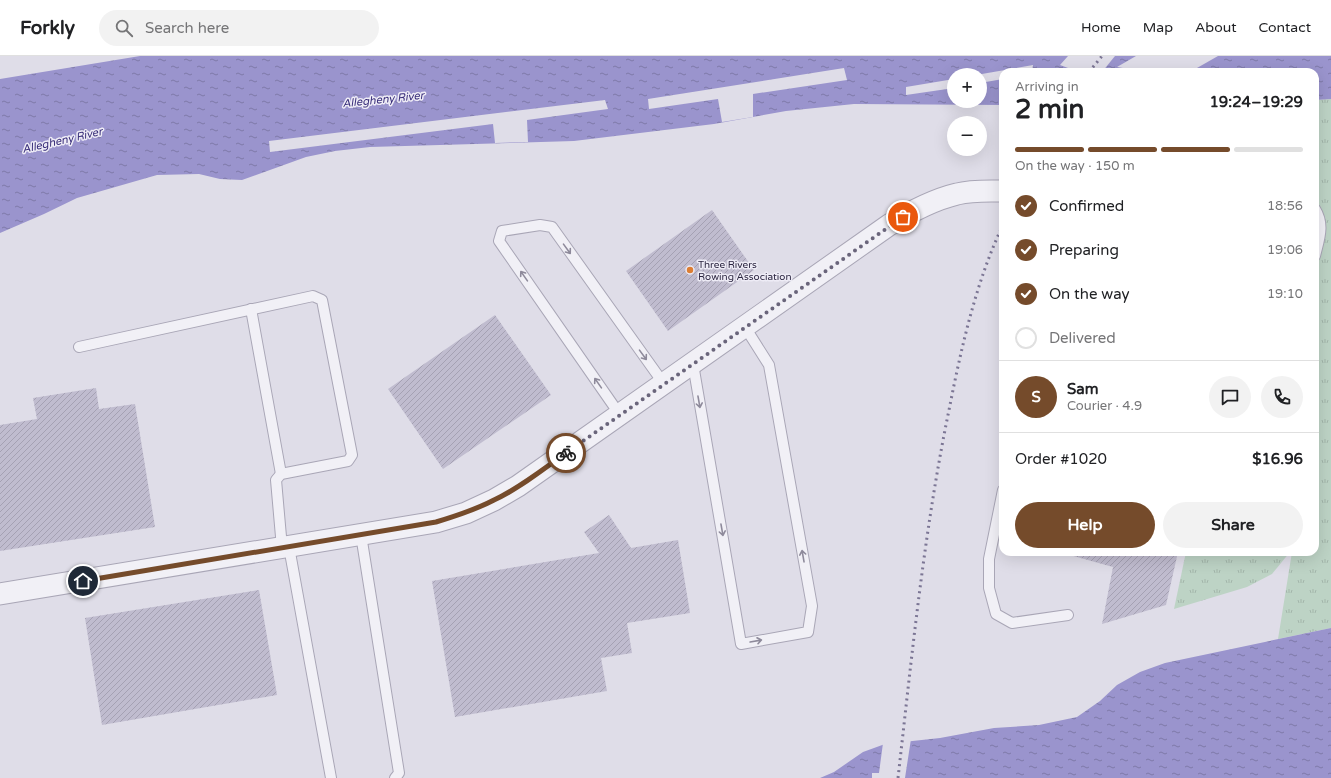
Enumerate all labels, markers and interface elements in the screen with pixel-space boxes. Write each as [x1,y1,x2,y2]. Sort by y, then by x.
search box [99,10,379,46]
text: Forkly [20,17,75,39]
icon: search [113,17,135,39]
text: Search here [145,19,229,37]
text: Home [1081,19,1121,36]
text: Map [1143,19,1173,36]
text: About [1195,19,1237,36]
text: Contact [1259,19,1311,36]
map controls [947,68,987,156]
button: + [947,68,987,108]
text: Arriving in [1015,79,1079,95]
water label: Allegheny River [342,89,426,110]
text: 19:24–19:29 [1209,93,1303,111]
text: 2 min [1015,94,1084,125]
button: − [947,116,987,156]
water label: Allegheny River [21,125,105,156]
text: On the way · 150 m [1015,158,1135,174]
icon: check [1015,195,1037,217]
text: Confirmed [1049,197,1124,215]
text: 18:56 [1267,198,1303,214]
pin [886,200,920,234]
icon: bag [892,206,914,228]
icon: check [1015,239,1037,261]
text: Preparing [1049,241,1119,259]
text: 19:06 [1267,242,1303,258]
one-way arrow [563,243,571,254]
place label: Three Rivers Rowing Association [698,259,791,283]
marker: Three Rivers Rowing Association [685,265,695,275]
one-way arrow [520,271,528,282]
icon: check [1015,283,1037,305]
text: On the way [1049,285,1129,303]
text: 19:10 [1267,286,1303,302]
text: Delivered [1049,329,1116,347]
one-way arrow [639,349,647,360]
button: chat [1209,376,1251,418]
button: phone [1261,376,1303,418]
one-way arrow [594,378,602,389]
text: Sam [1067,380,1098,398]
text: S [1031,388,1041,406]
one-way arrow [696,395,704,408]
text: Courier · 4.9 [1067,398,1142,414]
courier [546,433,586,473]
icon: bike [555,442,577,464]
text: Order #1020 [1015,450,1107,468]
text: $16.96 [1252,450,1303,468]
button: Help [1015,502,1155,548]
button: Share [1163,502,1303,548]
one-way arrow [718,524,726,537]
one-way arrow [798,550,806,563]
pin [66,564,100,598]
icon: home [72,570,94,592]
one-way arrow [749,637,762,645]

